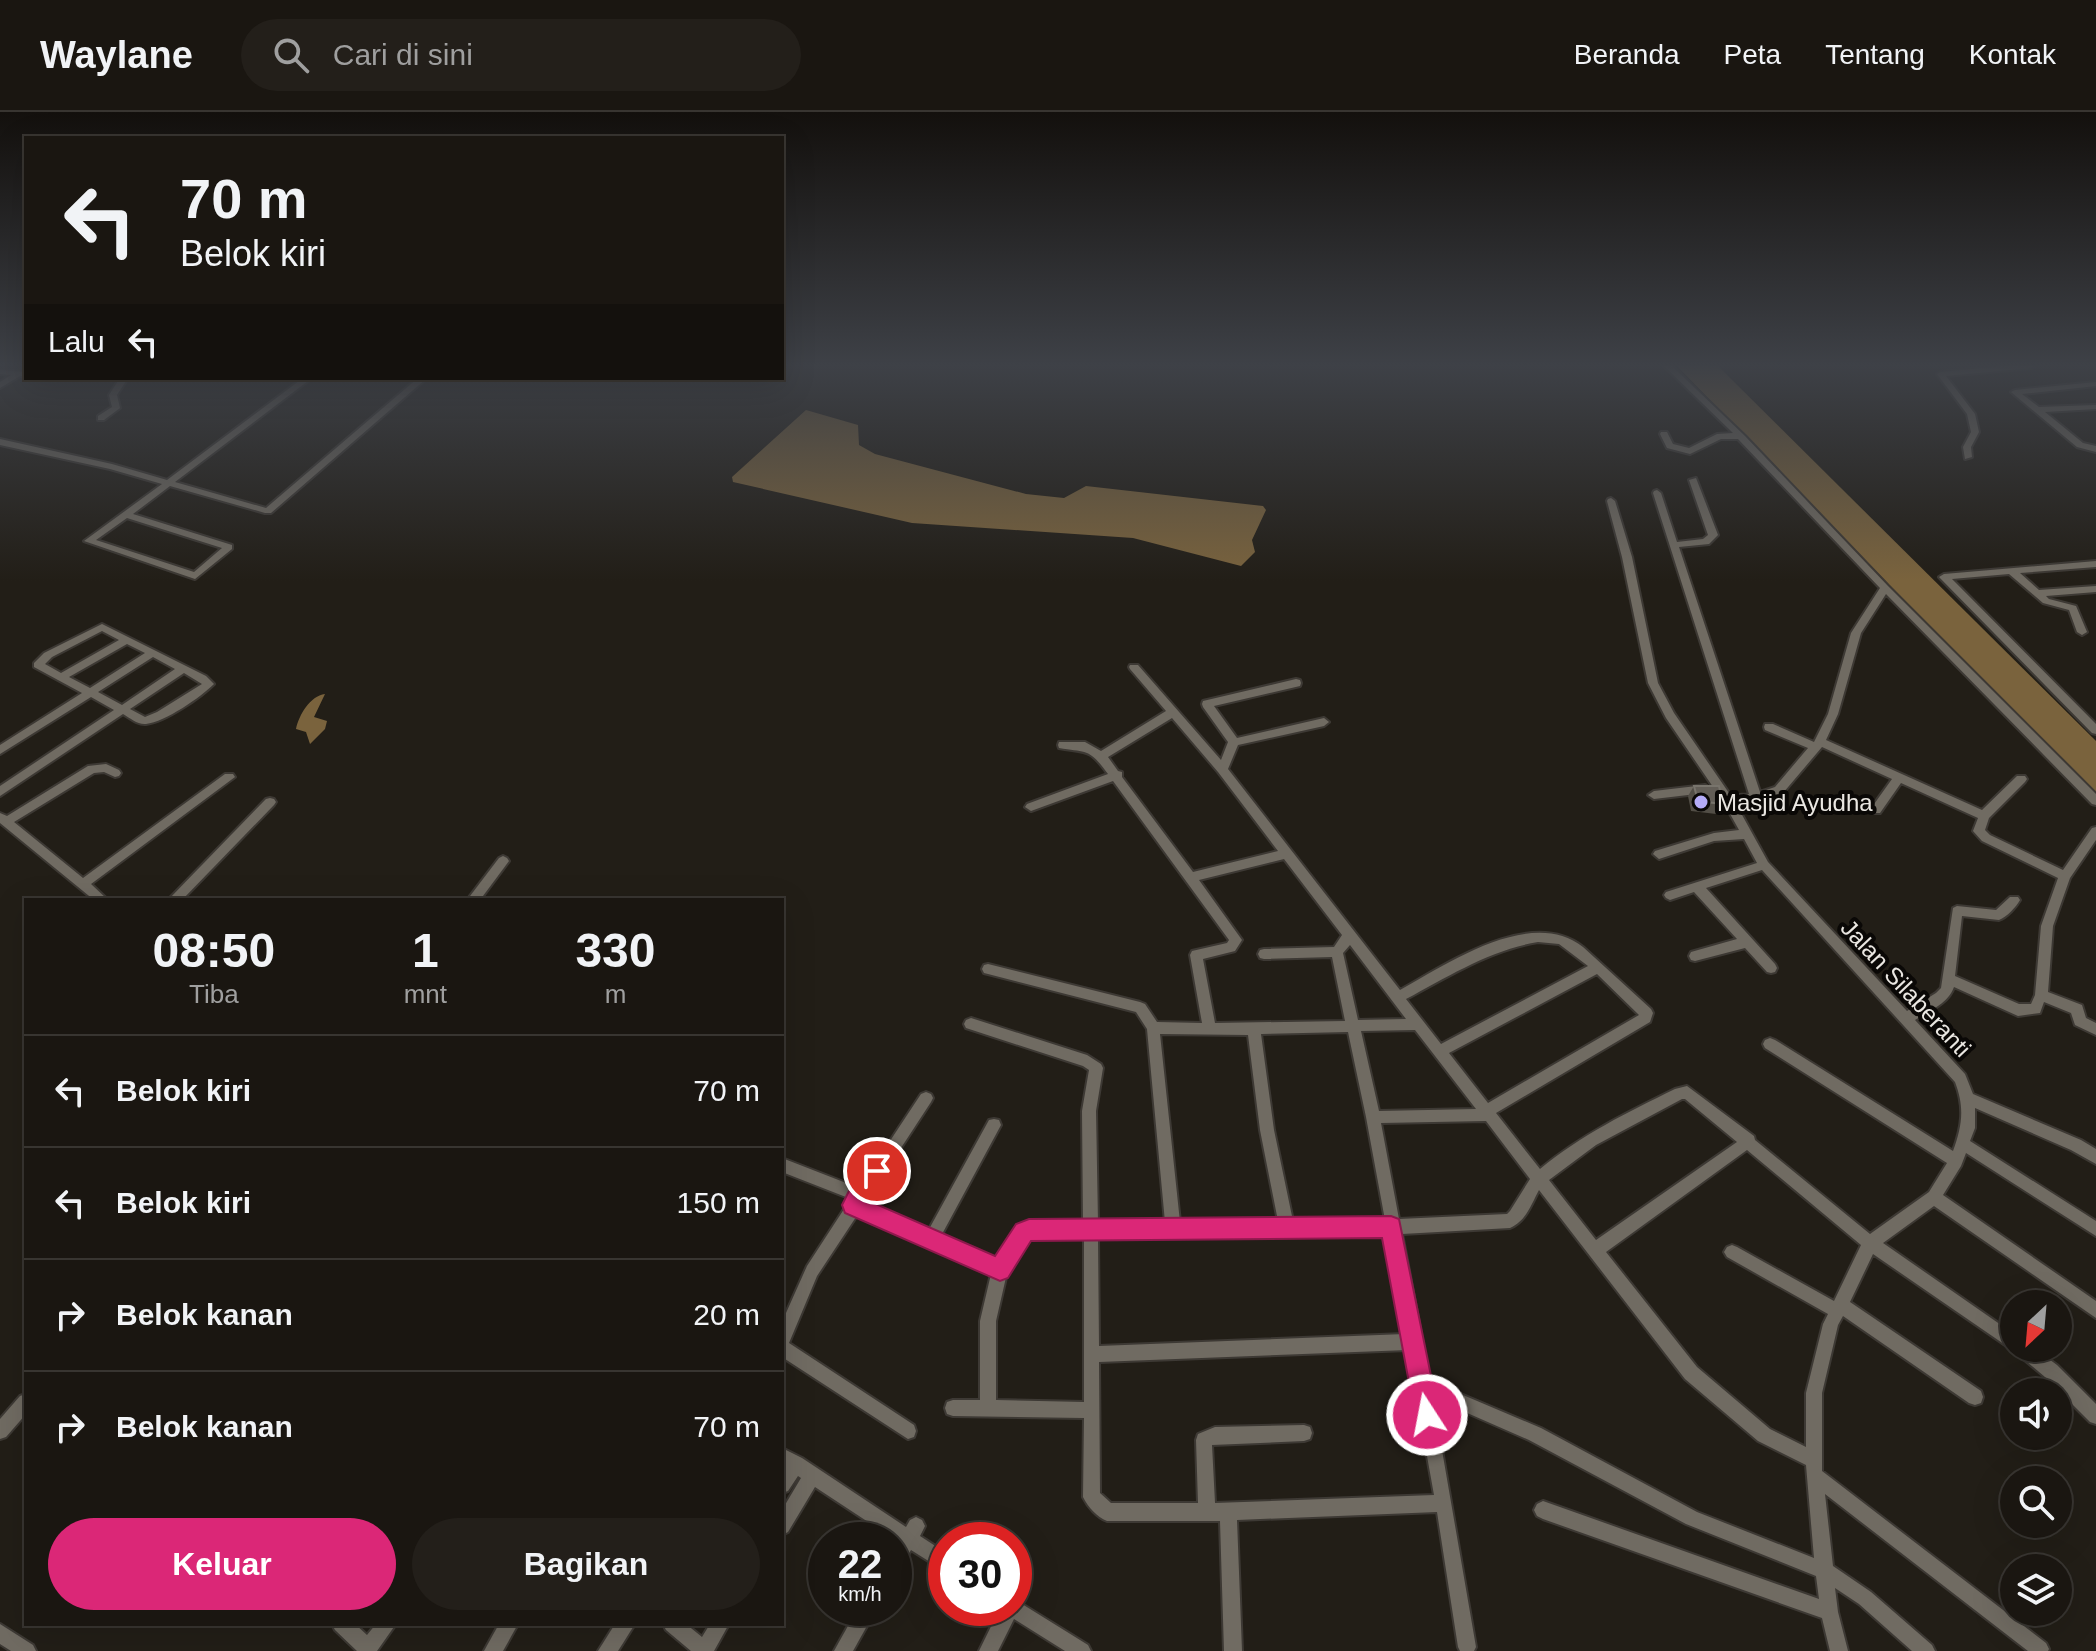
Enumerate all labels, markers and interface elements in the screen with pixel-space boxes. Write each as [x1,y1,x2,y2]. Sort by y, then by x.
search box [241,19,801,91]
icon: search [269,33,313,77]
text: Waylane [40,34,193,76]
text: Cari di sini [333,38,473,71]
text: Beranda [1574,39,1680,70]
text: Peta [1724,39,1781,70]
text: Tentang [1825,39,1925,70]
text: Kontak [1969,39,2056,70]
text: 70 m [180,167,308,230]
icon: left [48,168,152,272]
text: Belok kiri [180,233,326,274]
icon: left [121,320,165,364]
text: Lalu [48,325,105,358]
place label: Masjid Ayudha [1717,789,1873,816]
marker: Masjid Ayudha [1692,793,1710,811]
street label: Jalan Silaberanti [1836,914,1976,1062]
text: 08:50 [152,924,275,977]
text: 1 [412,924,439,977]
text: 330 [575,924,656,977]
text: Tiba [189,979,239,1009]
text: mnt [404,979,447,1009]
text: m [605,979,626,1009]
icon: left [48,1069,92,1113]
text: Belok kiri [116,1074,251,1107]
text: 70 m [693,1074,760,1107]
pin [843,1137,911,1205]
icon: arrive [855,1149,899,1193]
icon: left [48,1181,92,1225]
text: Belok kiri [116,1186,251,1219]
text: 150 m [677,1186,760,1219]
north arrow [2000,1290,2072,1362]
map controls [2000,1290,2072,1626]
icon: right [48,1293,92,1337]
text: Belok kanan [116,1298,293,1331]
text: 20 m [693,1298,760,1331]
position arrow [1385,1373,1469,1457]
button: sound [2000,1378,2072,1450]
icon: right [48,1405,92,1449]
text: Belok kanan [116,1410,293,1443]
text: 70 m [693,1410,760,1443]
button: search [2000,1466,2072,1538]
button: Keluar [48,1518,396,1610]
button: Bagikan [412,1518,760,1610]
speed limit sign: 30 [928,1522,1032,1626]
text: 22 [838,1542,882,1586]
button: layers [2000,1554,2072,1626]
text: km/h [838,1583,882,1605]

